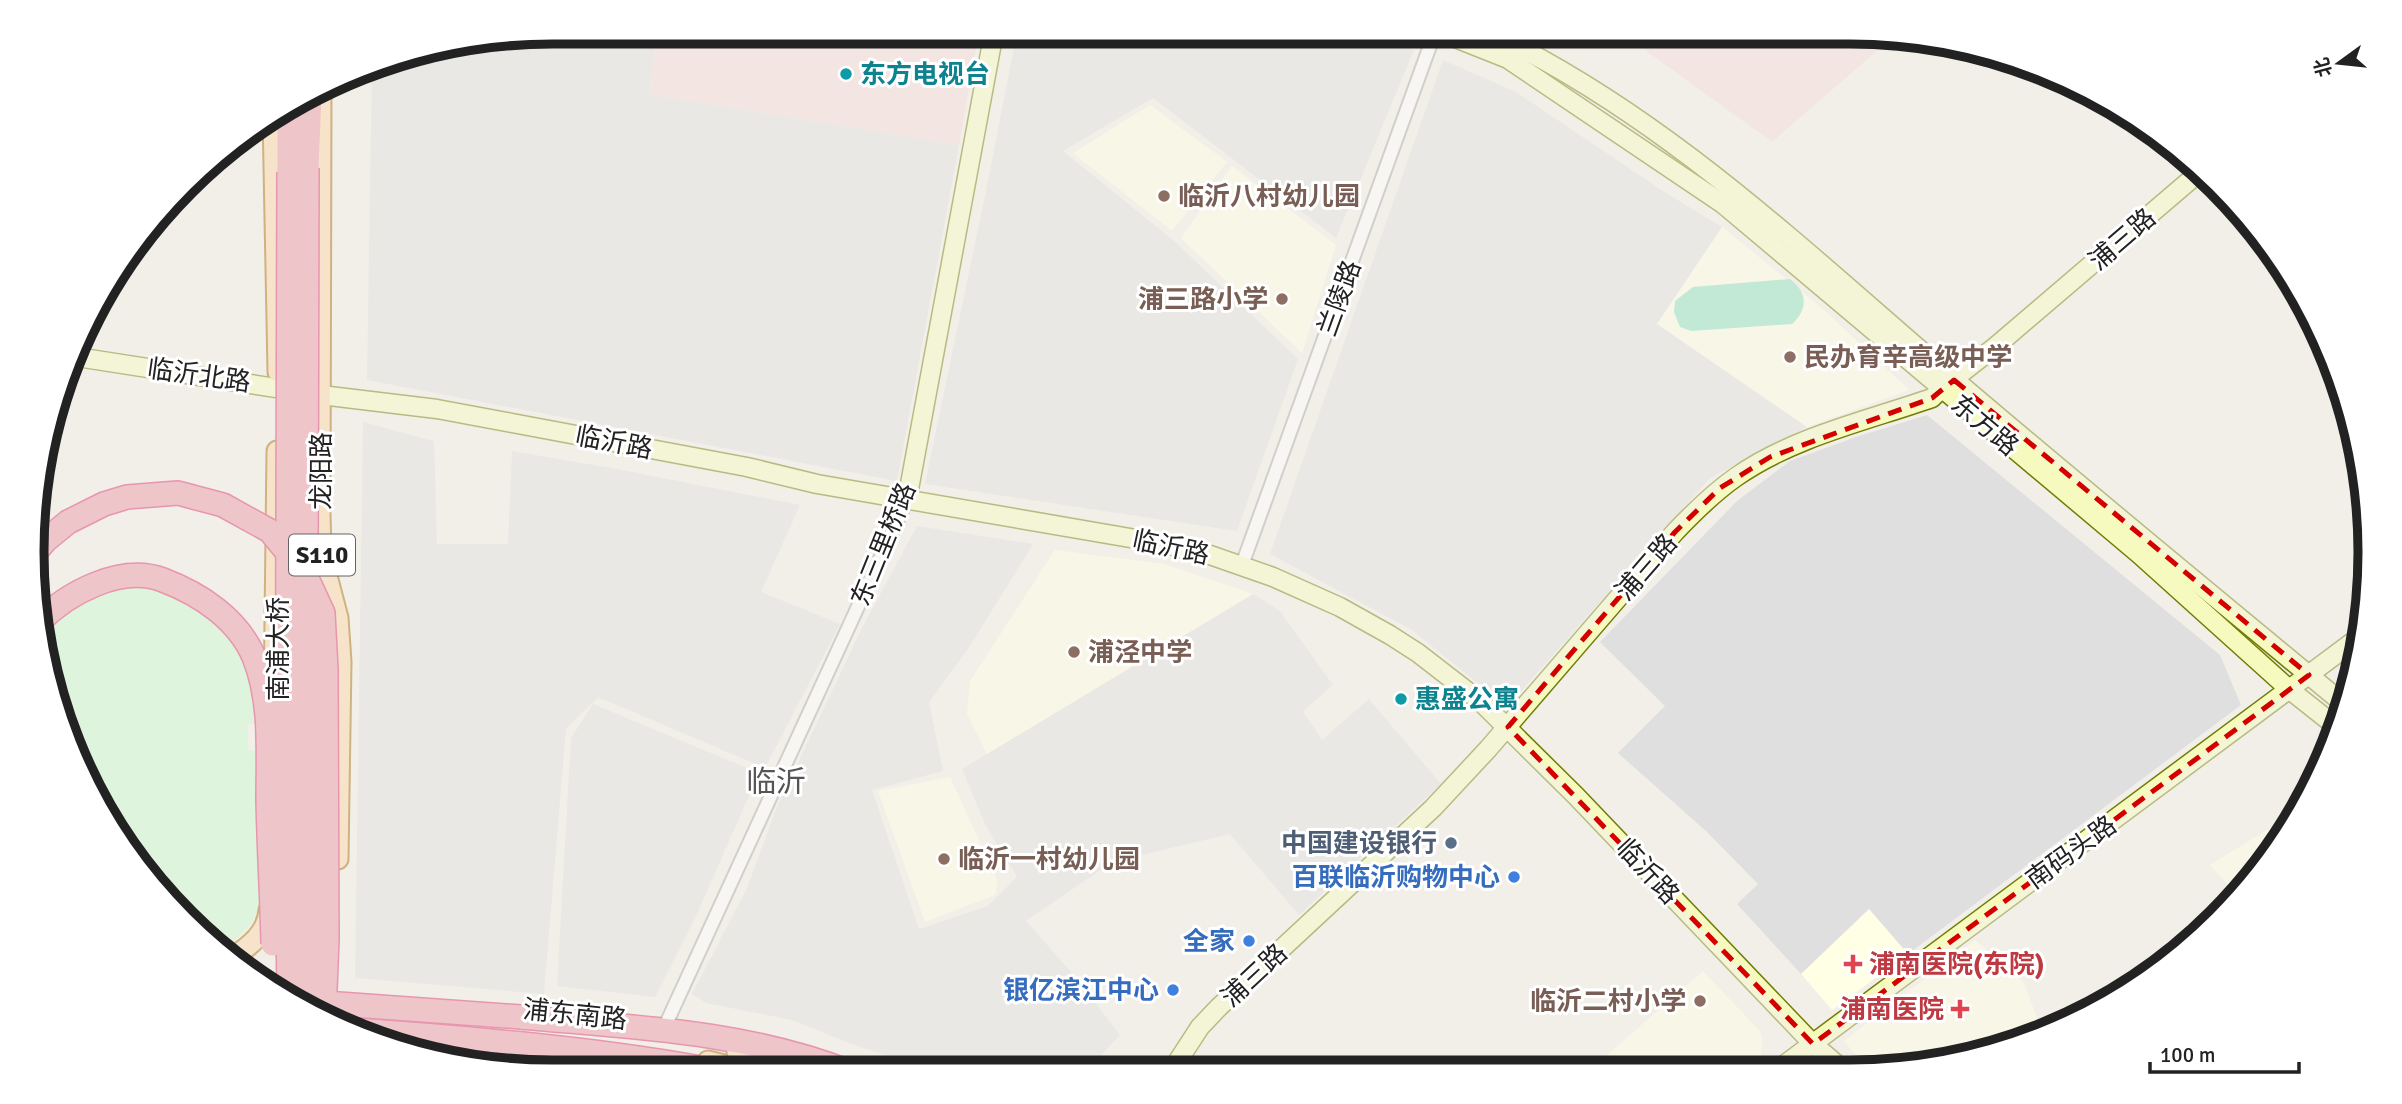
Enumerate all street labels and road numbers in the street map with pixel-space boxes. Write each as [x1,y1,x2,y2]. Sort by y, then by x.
street label: 浦三路 [2083,202,2163,277]
street label: 兰陵路 [1312,256,1368,340]
street label: 临沂北路 [145,353,253,399]
street label: 东方路 [1944,388,2025,463]
street label: 临沂路 [572,420,655,466]
street label: 龙阳路 [306,432,338,510]
street label: 东三里桥路 [845,478,923,611]
street label: 临沂路 [1129,524,1212,572]
street label: 浦三路 [1609,528,1684,608]
road number: S110 [289,534,355,576]
street label: 南浦大桥 [263,597,295,701]
street label: 南码头路 [2020,809,2123,896]
street label: 临沂路 [1609,832,1686,911]
street label: 浦三路 [1215,937,1294,1014]
street label: 浦东南路 [522,994,628,1036]

